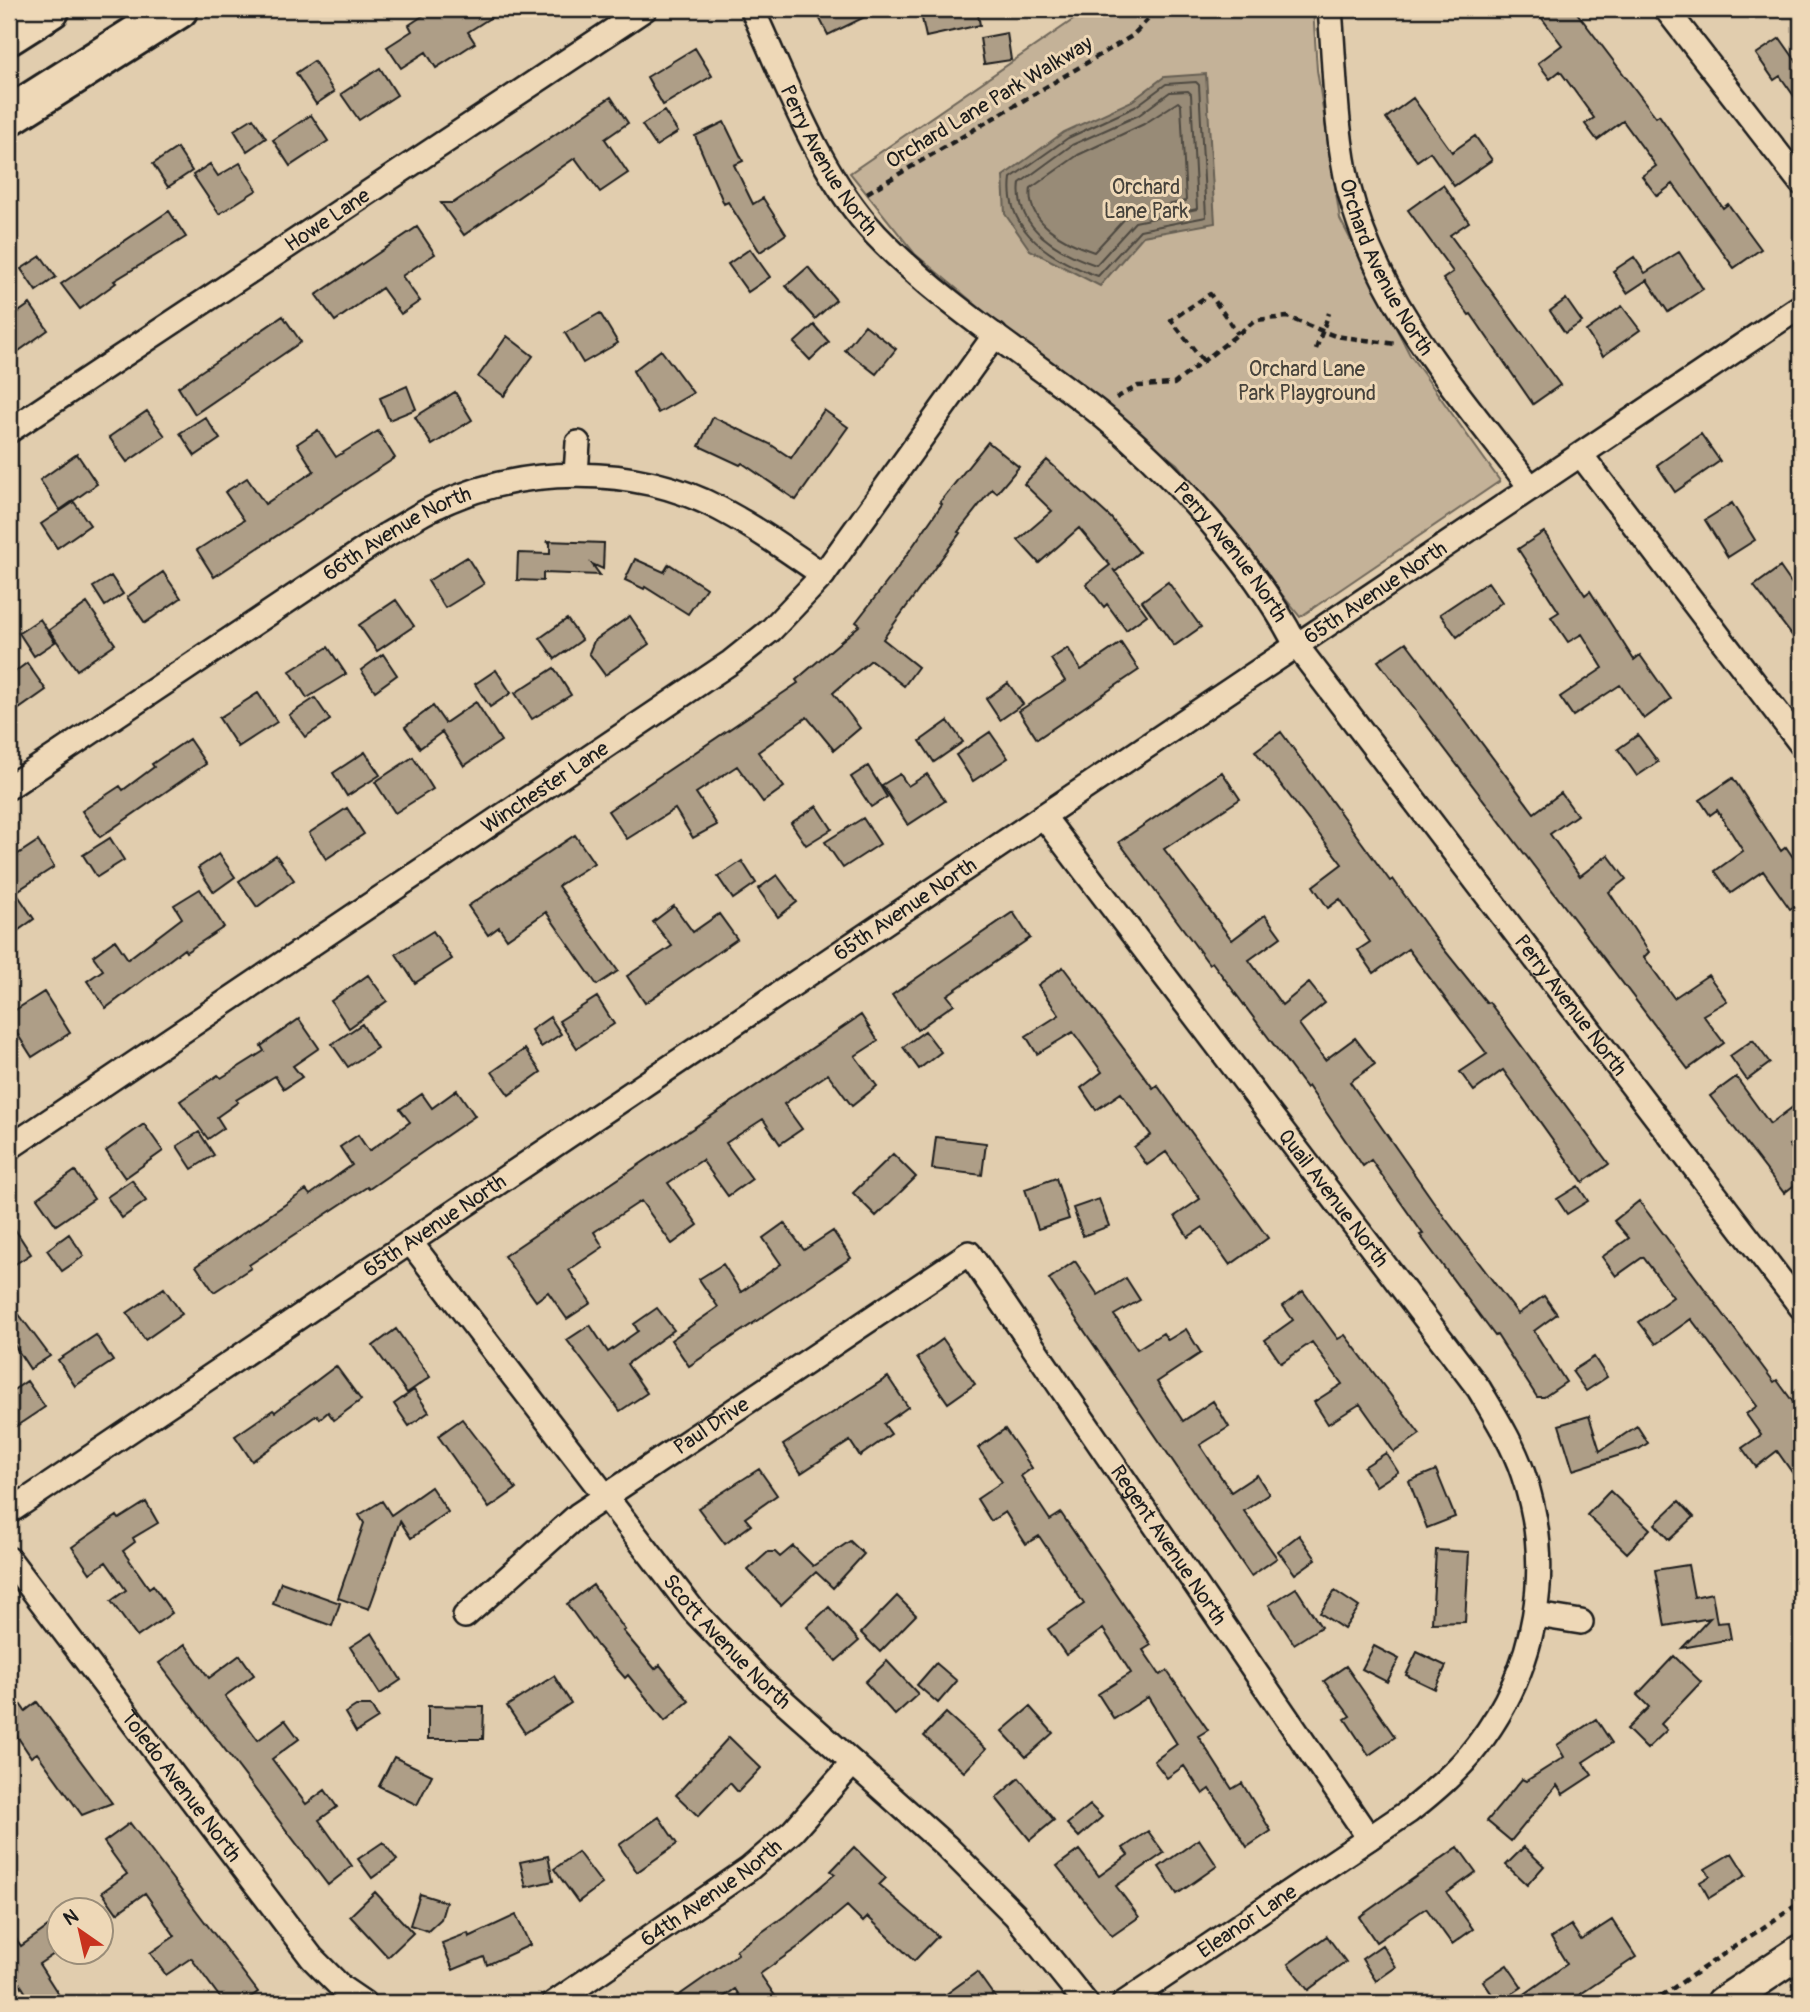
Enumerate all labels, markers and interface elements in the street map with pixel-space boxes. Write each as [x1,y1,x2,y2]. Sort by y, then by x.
street label: Orchard Lane Park Walkway [881,30,1098,175]
street label: Perry Avenue North [774,81,883,242]
park label: Orchard Lane Park [1104,174,1189,225]
street label: Orchard Avenue North [1333,176,1439,361]
street label: Howe Lane [280,182,376,258]
park label: Orchard Lane Park Playground [1238,356,1376,407]
street label: Perry Avenue North [1167,477,1293,627]
street label: 66th Avenue North [318,480,475,587]
street label: 65th Avenue North [1299,535,1452,651]
street label: Winchester Lane [476,735,615,840]
street label: 65th Avenue North [828,852,982,967]
street label: Perry Avenue North [1508,929,1633,1082]
street label: Quail Avenue North [1272,1124,1395,1273]
street label: 65th Avenue North [358,1168,512,1284]
street label: Paul Drive [669,1391,755,1461]
street label: Regent Avenue North [1104,1460,1233,1631]
street label: Scott Avenue North [656,1569,797,1715]
street label: Toledo Avenue North [115,1705,247,1868]
street label: 64th Avenue North [636,1833,788,1953]
street label: Eleanor Lane [1192,1878,1303,1965]
north arrow [46,1896,116,1966]
text: N [59,1904,83,1931]

